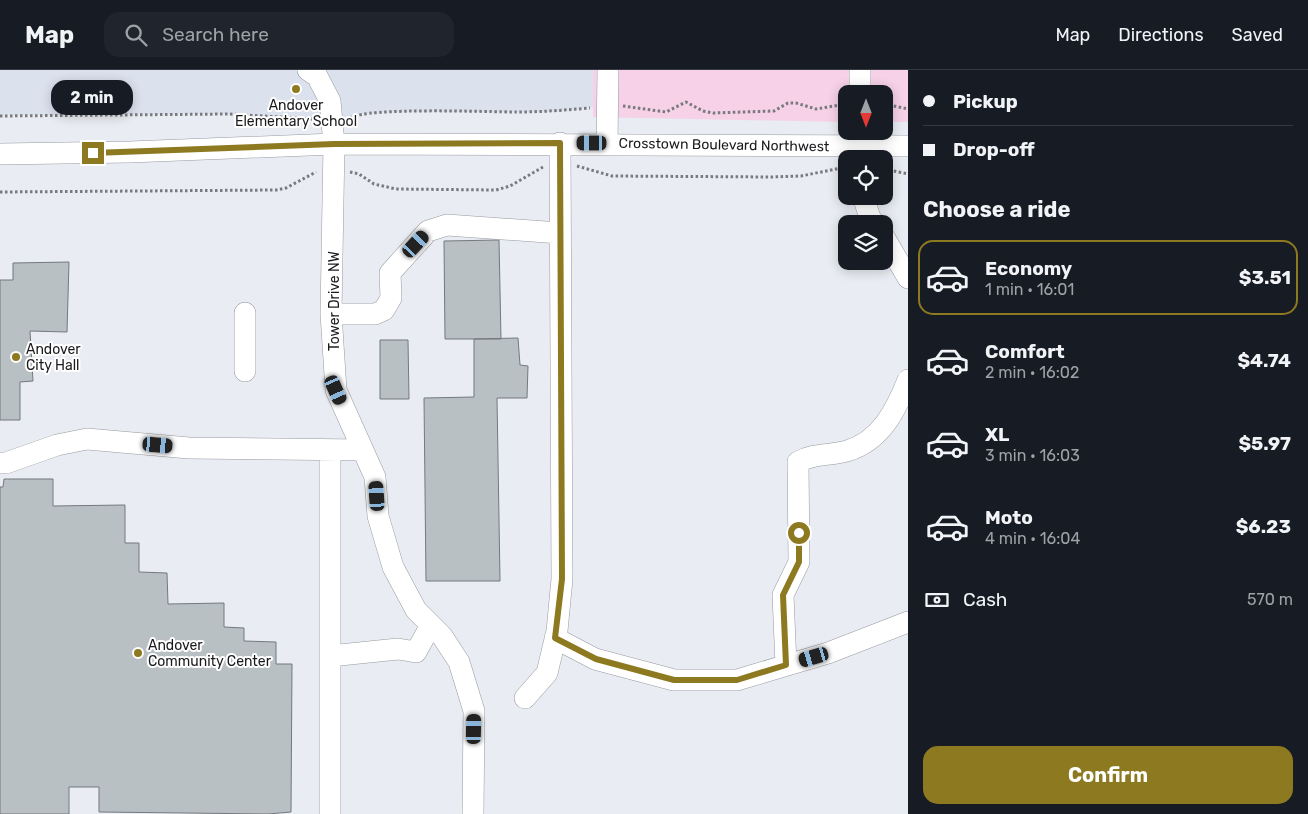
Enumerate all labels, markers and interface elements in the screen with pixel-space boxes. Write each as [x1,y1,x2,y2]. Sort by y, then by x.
search box [104,12,454,57]
text: Map [25,21,74,49]
icon: search [122,21,150,49]
text: Search here [162,23,269,46]
text: Map [1055,24,1090,46]
text: Directions [1118,24,1204,46]
text: Saved [1232,24,1283,46]
callout: 2 min [52,81,134,116]
marker: Andover Elementary School [290,83,302,95]
north arrow [838,85,892,140]
map controls [838,85,893,270]
text: 2 min [70,88,114,107]
text: Pickup [953,90,1018,113]
place label: Andover Elementary School [235,97,357,130]
street label: Crosstown Boulevard Northwest [619,135,830,155]
car [577,136,607,151]
text: Drop-off [953,138,1035,161]
route end [82,142,104,164]
button: locate [838,150,893,205]
text: Choose a ride [923,196,1070,223]
button: layers [838,215,893,270]
car [400,228,431,260]
street label: Tower Drive NW [326,251,343,351]
icon: car [925,255,970,300]
text: Economy [985,257,1072,280]
text: $3.51 [1239,266,1291,289]
text: 1 min · 16:01 [985,280,1074,299]
icon: car [925,338,970,383]
text: Comfort [985,340,1065,363]
place label: Andover City Hall [26,341,81,374]
text: $4.74 [1237,349,1291,372]
marker: Andover City Hall [10,351,22,363]
text: 2 min · 16:02 [985,363,1079,382]
car [323,373,348,407]
icon: car [925,421,970,466]
text: XL [985,423,1009,446]
text: $5.97 [1238,432,1291,455]
car [142,436,173,454]
text: 3 min · 16:03 [985,446,1080,465]
car [368,481,385,511]
icon: car [925,504,970,549]
text: Moto [985,506,1033,529]
text: $6.23 [1236,515,1291,538]
route start [788,522,810,544]
text: 4 min · 16:04 [985,529,1080,548]
icon: cash [923,586,951,614]
text: Cash [963,588,1007,611]
text: 570 m [1247,590,1293,609]
place label: Andover Community Center [148,637,272,670]
car [797,646,830,668]
marker: Andover Community Center [132,647,144,659]
car [466,714,481,744]
button: Confirm [923,746,1293,804]

